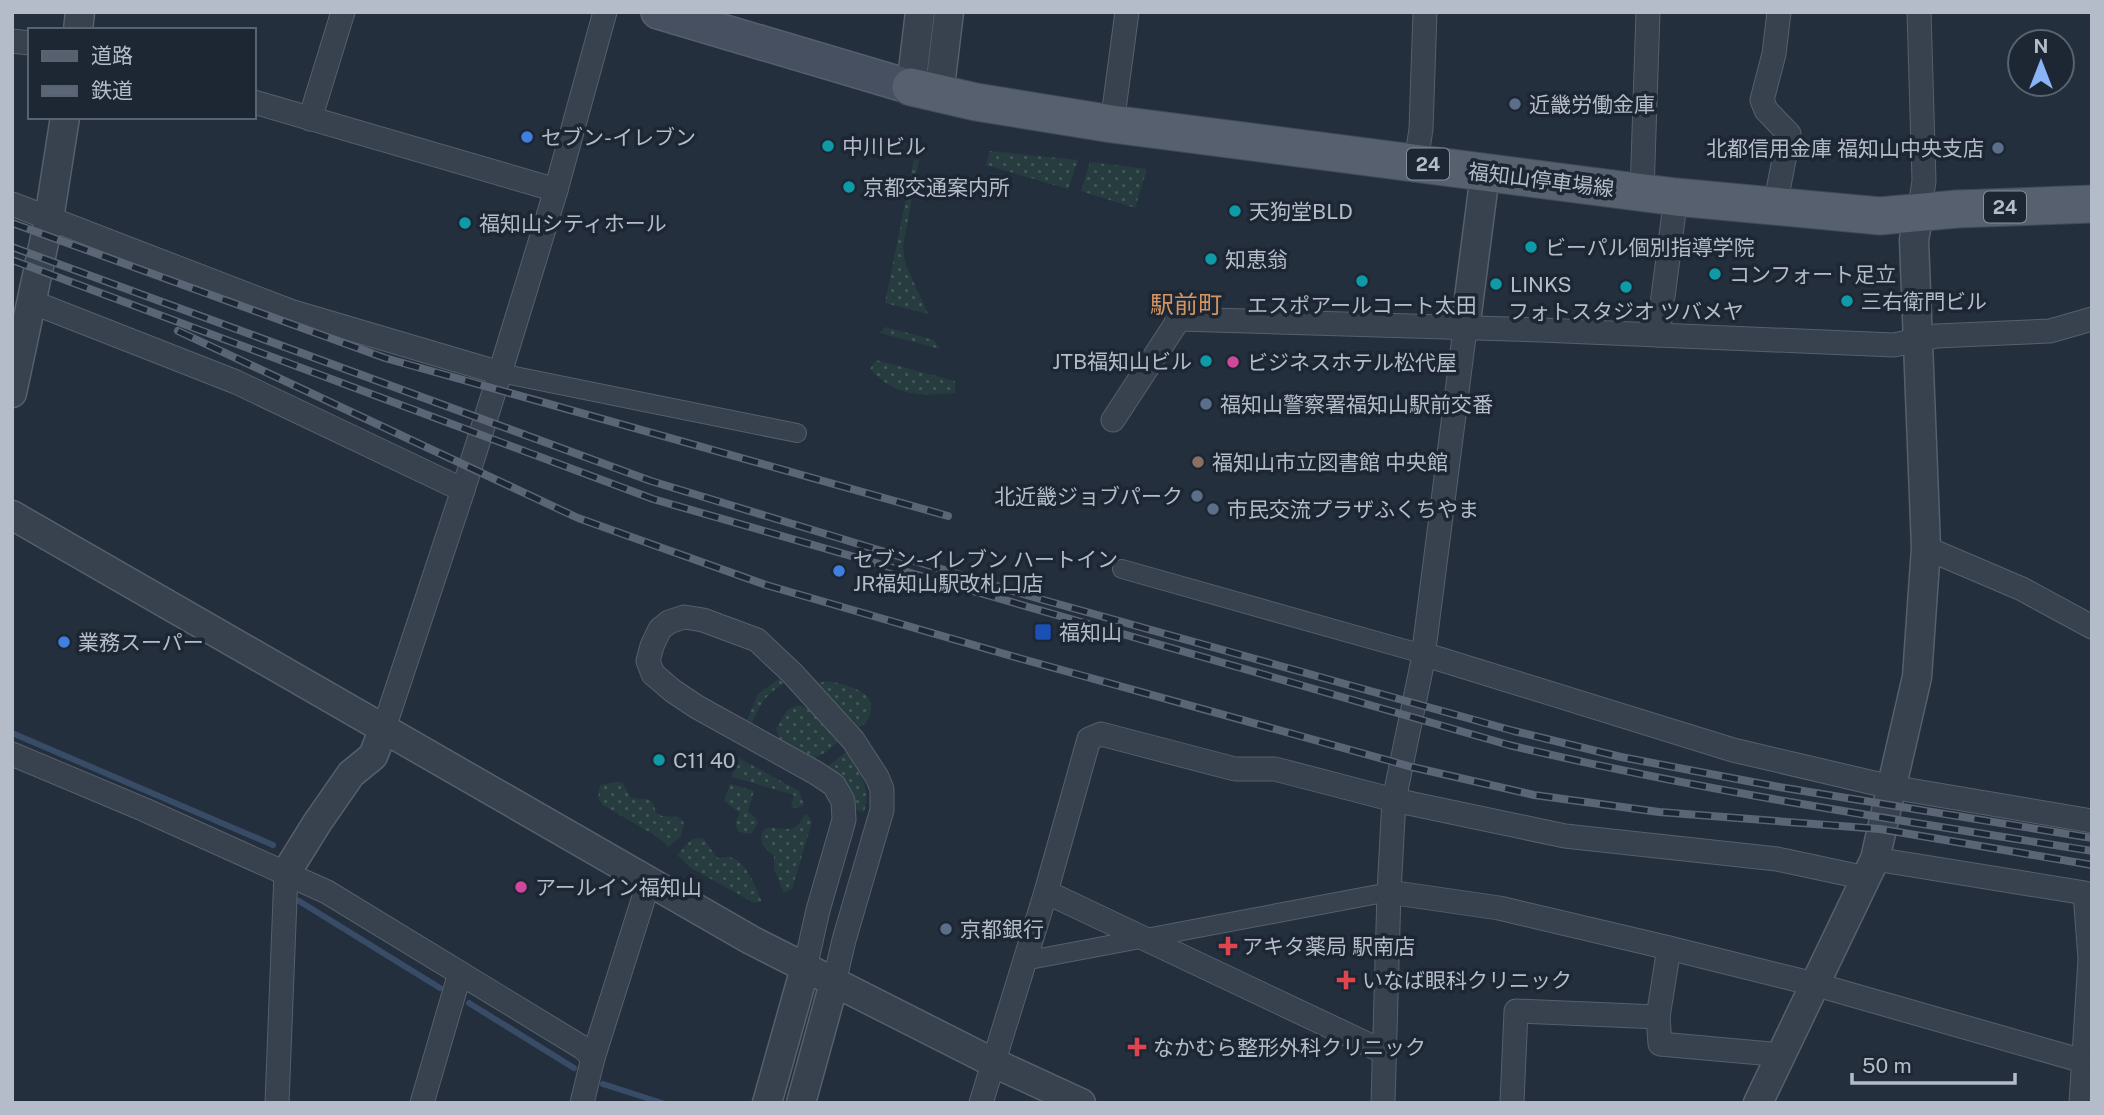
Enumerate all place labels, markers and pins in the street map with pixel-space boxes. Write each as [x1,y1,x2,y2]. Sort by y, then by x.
place label: 近畿労働金庫 [1529,92,1655,117]
marker: 近畿労働金庫 [1507,96,1523,112]
place label: セブン-イレブン [541,125,696,150]
marker: セブン-イレブン [519,129,535,145]
place label: 中川ビル [842,134,926,159]
place label: 北都信用金庫 福知山中央支店 [1706,136,1984,161]
marker: 中川ビル [820,138,836,154]
marker: 北都信用金庫 福知山中央支店 [1990,140,2006,156]
place label: 京都交通案内所 [863,175,1010,200]
marker: 京都交通案内所 [841,179,857,195]
place label: 天狗堂BLD [1249,199,1353,224]
marker: 天狗堂BLD [1227,203,1243,219]
place label: 福知山シティホール [479,211,667,236]
marker: 福知山シティホール [457,215,473,231]
place label: ビーパル個別指導学院 [1545,235,1755,260]
marker: ビーパル個別指導学院 [1523,239,1539,255]
place label: 知恵翁 [1225,247,1288,272]
marker: 知恵翁 [1203,251,1219,267]
place label: コンフォート足立 [1729,262,1896,287]
marker: コンフォート足立 [1707,266,1723,282]
place label: LINKS [1510,272,1572,297]
marker: エスポアールコート太田 [1354,273,1370,289]
marker: LINKS [1488,276,1504,292]
marker: フォトスタジオ ツバメヤ [1618,279,1634,295]
place label: 三右衛門ビル [1861,289,1987,314]
place label: エスポアールコート太田 [1247,293,1477,318]
marker: 三右衛門ビル [1839,293,1855,309]
place label: フォトスタジオ ツバメヤ [1508,299,1744,324]
place label: JTB福知山ビル [1052,349,1192,374]
place label: ビジネスホテル松代屋 [1247,350,1457,375]
marker: JTB福知山ビル [1198,353,1214,369]
marker: ビジネスホテル松代屋 [1225,354,1241,370]
place label: 福知山警察署福知山駅前交番 [1220,392,1493,417]
marker: 福知山警察署福知山駅前交番 [1198,396,1214,412]
place label: 福知山市立図書館 中央館 [1212,450,1448,475]
marker: 福知山市立図書館 中央館 [1190,454,1206,470]
place label: 北近畿ジョブパーク [994,484,1183,509]
marker: 北近畿ジョブパーク [1189,488,1205,504]
place label: 市民交流プラザふくちやま [1227,497,1479,522]
marker: 市民交流プラザふくちやま [1205,501,1221,517]
place label: セブン-イレブン ハートイン JR福知山駅改札口店 [853,547,1118,596]
marker: セブン-イレブン ハートイン JR福知山駅改札口店 [831,563,847,579]
place label: 福知山 [1059,620,1122,645]
marker: 福知山 [1033,622,1053,642]
place label: 業務スーパー [78,630,204,655]
marker: 業務スーパー [56,634,72,650]
place label: C11 40 [673,748,736,773]
marker: C11 40 [651,752,667,768]
place label: アールイン福知山 [535,875,702,900]
marker: アールイン福知山 [513,879,529,895]
place label: 京都銀行 [960,917,1044,942]
marker: 京都銀行 [938,921,954,937]
place label: アキタ薬局 駅南店 [1242,934,1415,959]
marker: アキタ薬局 駅南店 [1220,938,1236,954]
place label: いなば眼科クリニック [1362,968,1572,993]
marker: いなば眼科クリニック [1336,970,1356,990]
place label: なかむら整形外科クリニック [1153,1035,1426,1060]
marker: なかむら整形外科クリニック [1127,1037,1147,1057]

